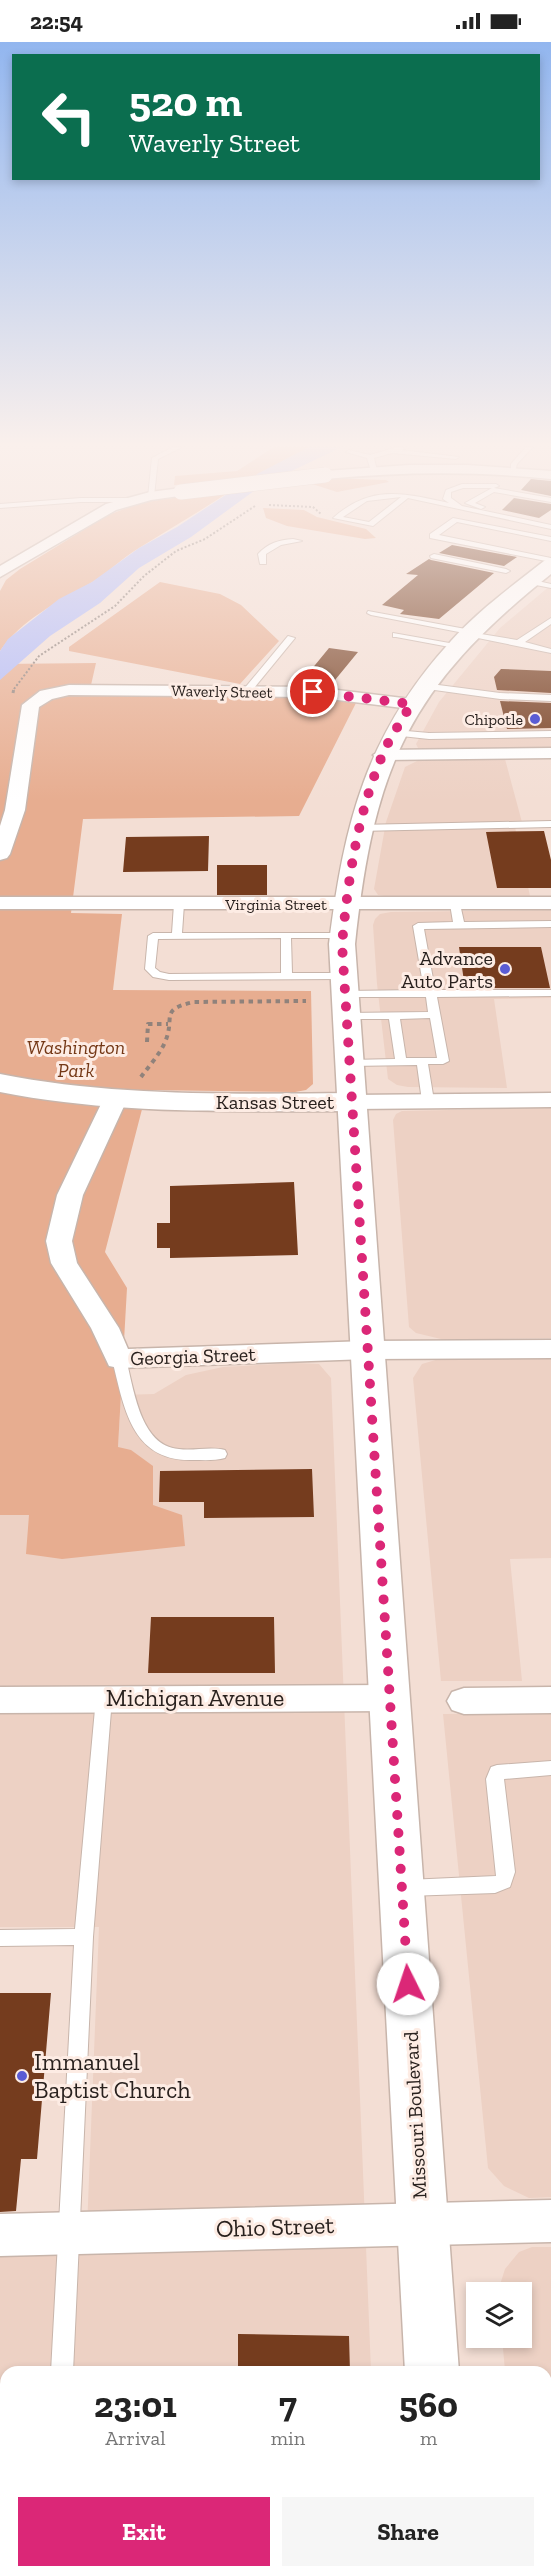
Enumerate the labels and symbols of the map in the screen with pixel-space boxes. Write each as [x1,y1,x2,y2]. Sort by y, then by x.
pin [287,666,338,717]
street label: Waverly Street [171,681,273,702]
place label: Chipotle [465,710,523,729]
marker: Chipotle [528,712,542,726]
street label: Virginia Street [224,895,327,914]
place label: Advance Auto Parts [401,946,493,993]
marker: Advance Auto Parts [498,962,512,976]
park label: Washington Park [27,1035,125,1082]
street label: Kansas Street [216,1090,335,1114]
street label: Georgia Street [130,1342,257,1370]
street label: Michigan Avenue [106,1683,284,1712]
position arrow [376,1952,440,2016]
street label: Missouri Boulevard [399,2031,431,2199]
place label: Immanuel Baptist Church [34,2047,191,2104]
marker: Immanuel Baptist Church [15,2069,29,2083]
street label: Ohio Street [215,2210,335,2243]

